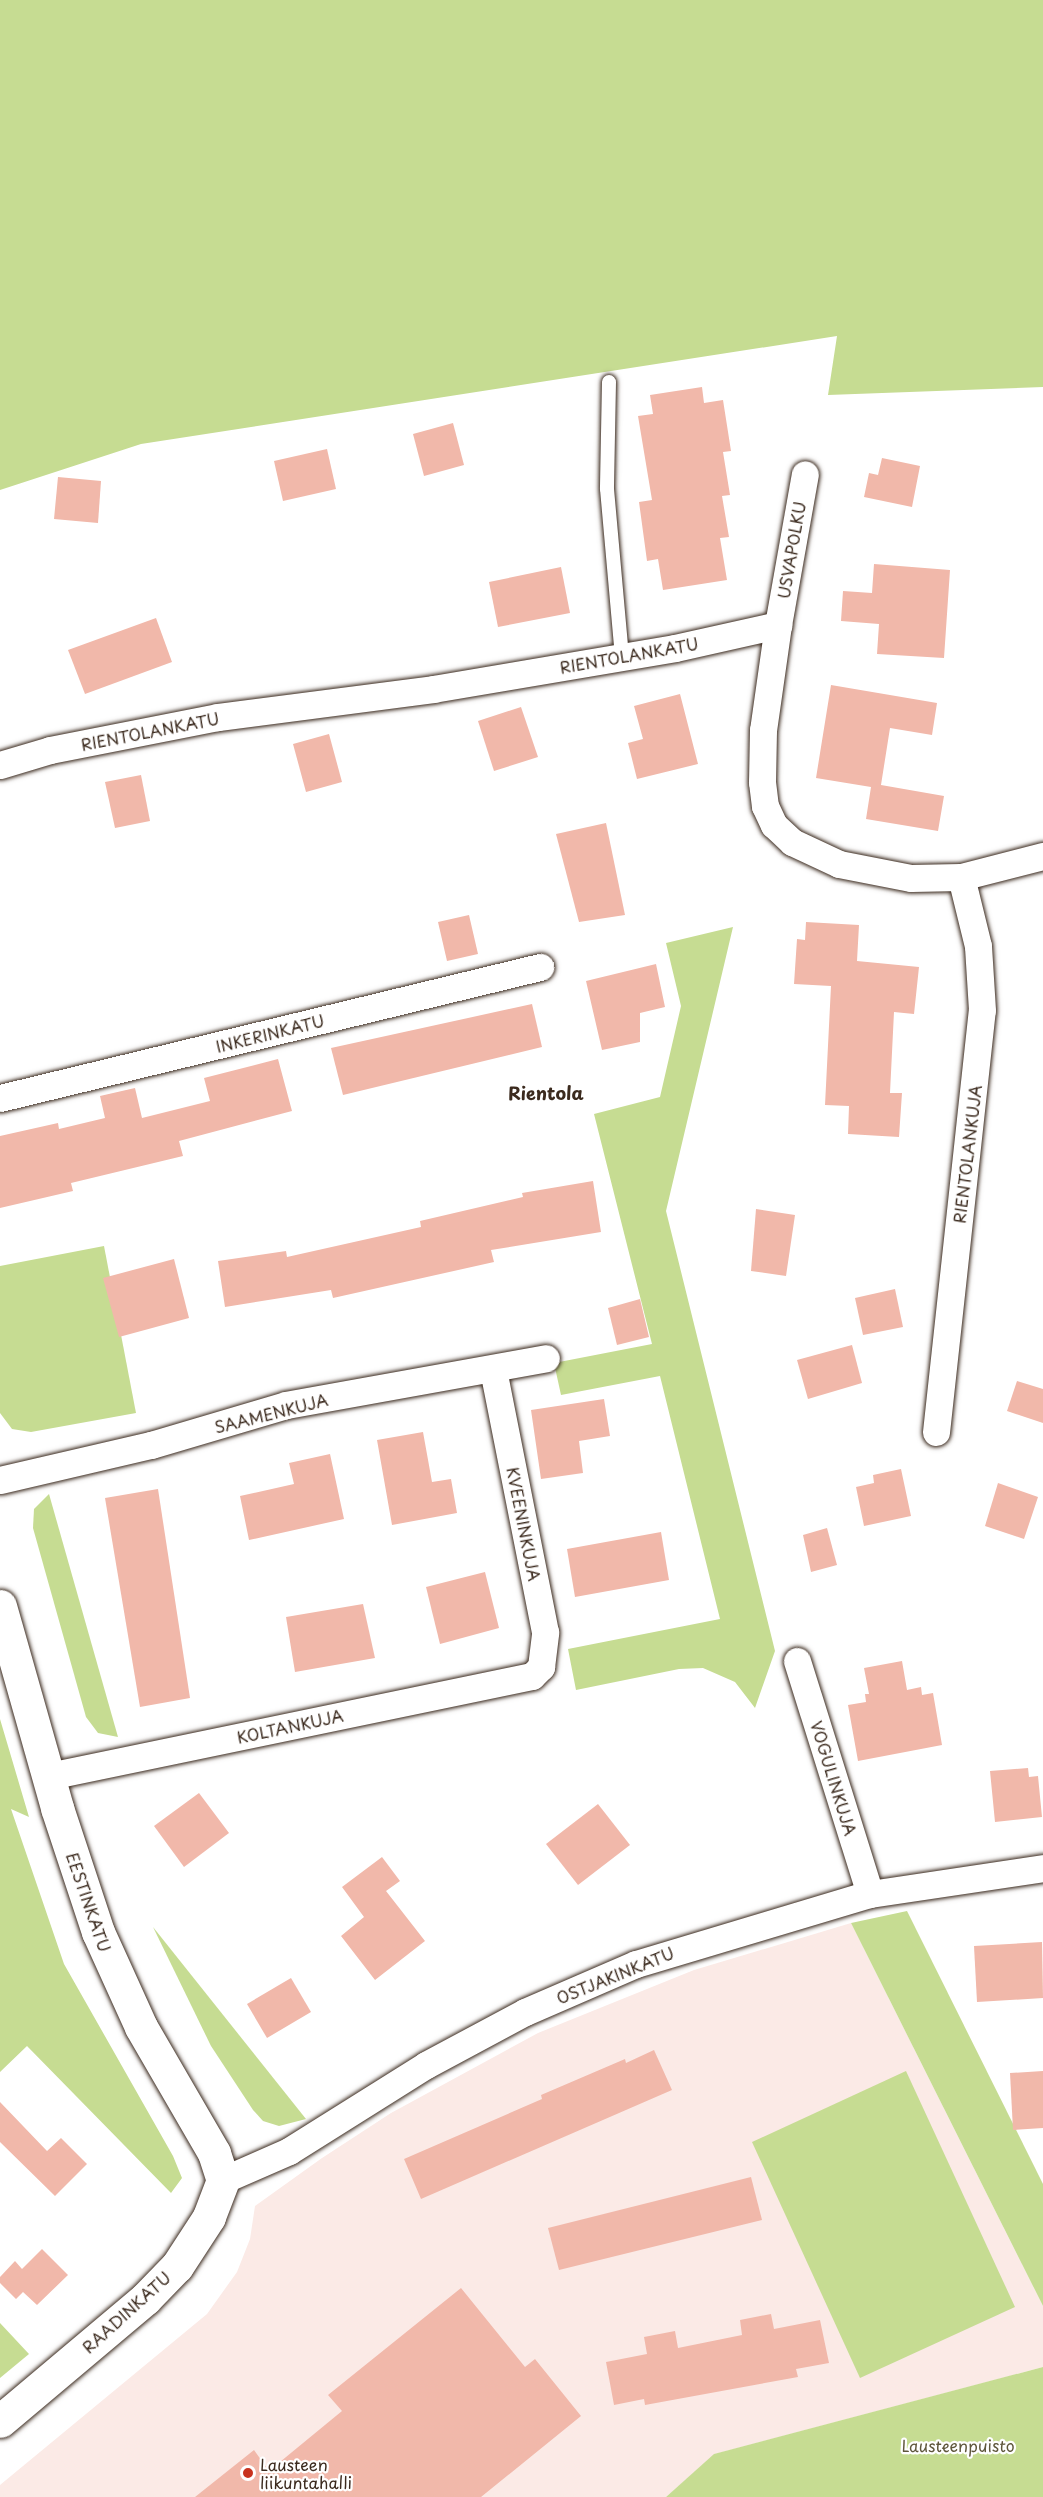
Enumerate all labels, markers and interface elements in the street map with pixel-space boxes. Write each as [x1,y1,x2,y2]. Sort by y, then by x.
street label: USVAPOLKU [773,500,809,600]
street label: RIENTOLANKATU [558,633,700,677]
street label: RIENTOLANKATU [79,708,221,754]
street label: INKERINKATU [214,1010,326,1056]
district label: Rientola [508,1082,584,1104]
street label: RIENTOLANKUJA [949,1084,985,1224]
street label: SAAMENKUJA [212,1390,330,1436]
street label: KVEENINKUJA [504,1465,544,1583]
street label: KOLTANKUJA [235,1705,345,1747]
street label: VOGULINKUJA [807,1718,861,1838]
street label: EESTINKATU [63,1850,115,1954]
street label: OSTJAKINKATU [553,1943,677,2007]
street label: RAADINKATU [78,2267,174,2357]
park label: Lausteenpuisto [901,2435,1015,2455]
place label: Lausteen liikuntahalli [260,2454,352,2492]
marker: Lausteen liikuntahalli [241,2466,255,2480]

